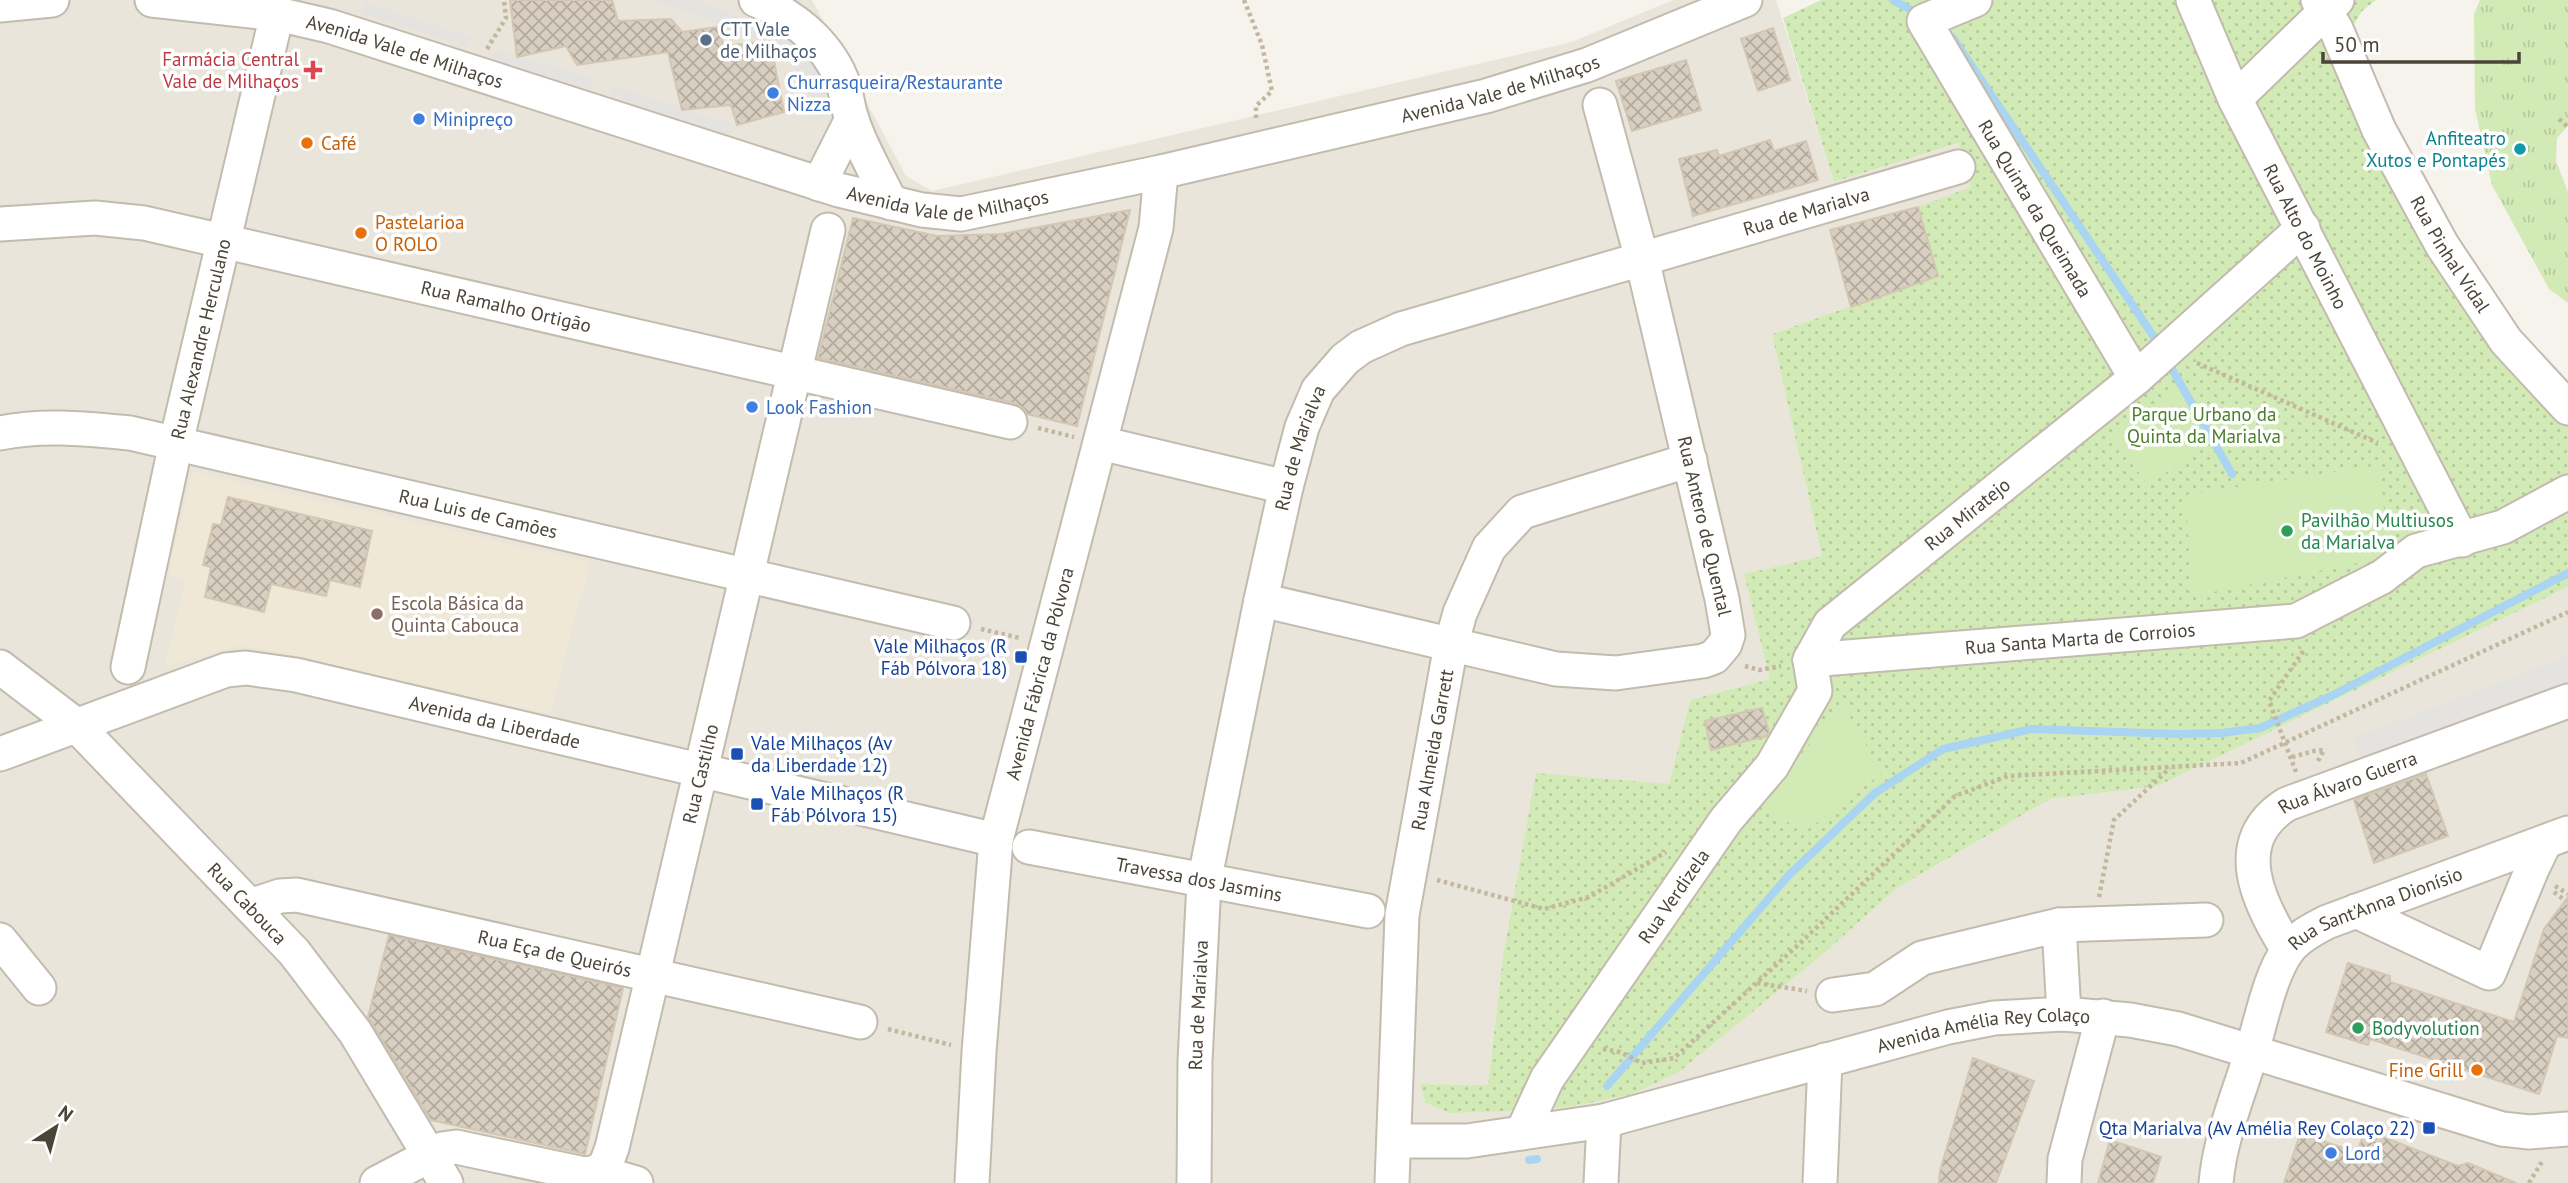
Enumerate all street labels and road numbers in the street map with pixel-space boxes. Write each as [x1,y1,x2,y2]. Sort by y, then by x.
street label: Avenida Vale de Milhaços [304,9,506,93]
street label: Avenida Vale de Milhaços [1398,49,1603,128]
street label: Rua Quinta da Queimada [1973,115,2097,302]
street label: Rua Alto do Moinho [2258,160,2353,313]
street label: Avenida Vale de Milhaços [845,180,1051,226]
street label: Rua de Marialva [1740,181,1872,241]
street label: Rua Pinhal Vidal [2405,191,2496,317]
street label: Rua Alexandre Herculano [165,236,236,442]
street label: Rua Ramalho Ortigão [419,275,594,337]
street label: Rua de Marialva [1269,381,1331,513]
street label: Rua Antero de Quental [1673,434,1737,619]
street label: Rua Miratejo [1919,472,2015,555]
street label: Rua Luis de Camões [397,484,560,543]
street label: Avenida Fábrica da Pólvora [1000,564,1079,782]
street label: Rua Santa Marta de Corroios [1964,617,2196,660]
street label: Rua Almeida Garrett [1406,667,1458,832]
street label: Avenida da Liberdade [407,690,583,754]
street label: Rua Castilho [677,721,723,826]
street label: Rua Álvaro Guerra [2273,745,2420,819]
street label: Rua Verdizela [1633,844,1714,948]
street label: Travessa dos Jasmins [1114,852,1284,907]
street label: Rua Cabouca [202,857,292,949]
street label: Rua Sant'Anna Dionísio [2283,861,2466,955]
street label: Rua Eça de Queirós [476,924,634,982]
street label: Rua de Marialva [1183,939,1213,1070]
street label: Avenida Amélia Rey Colaço [1874,1002,2091,1058]

